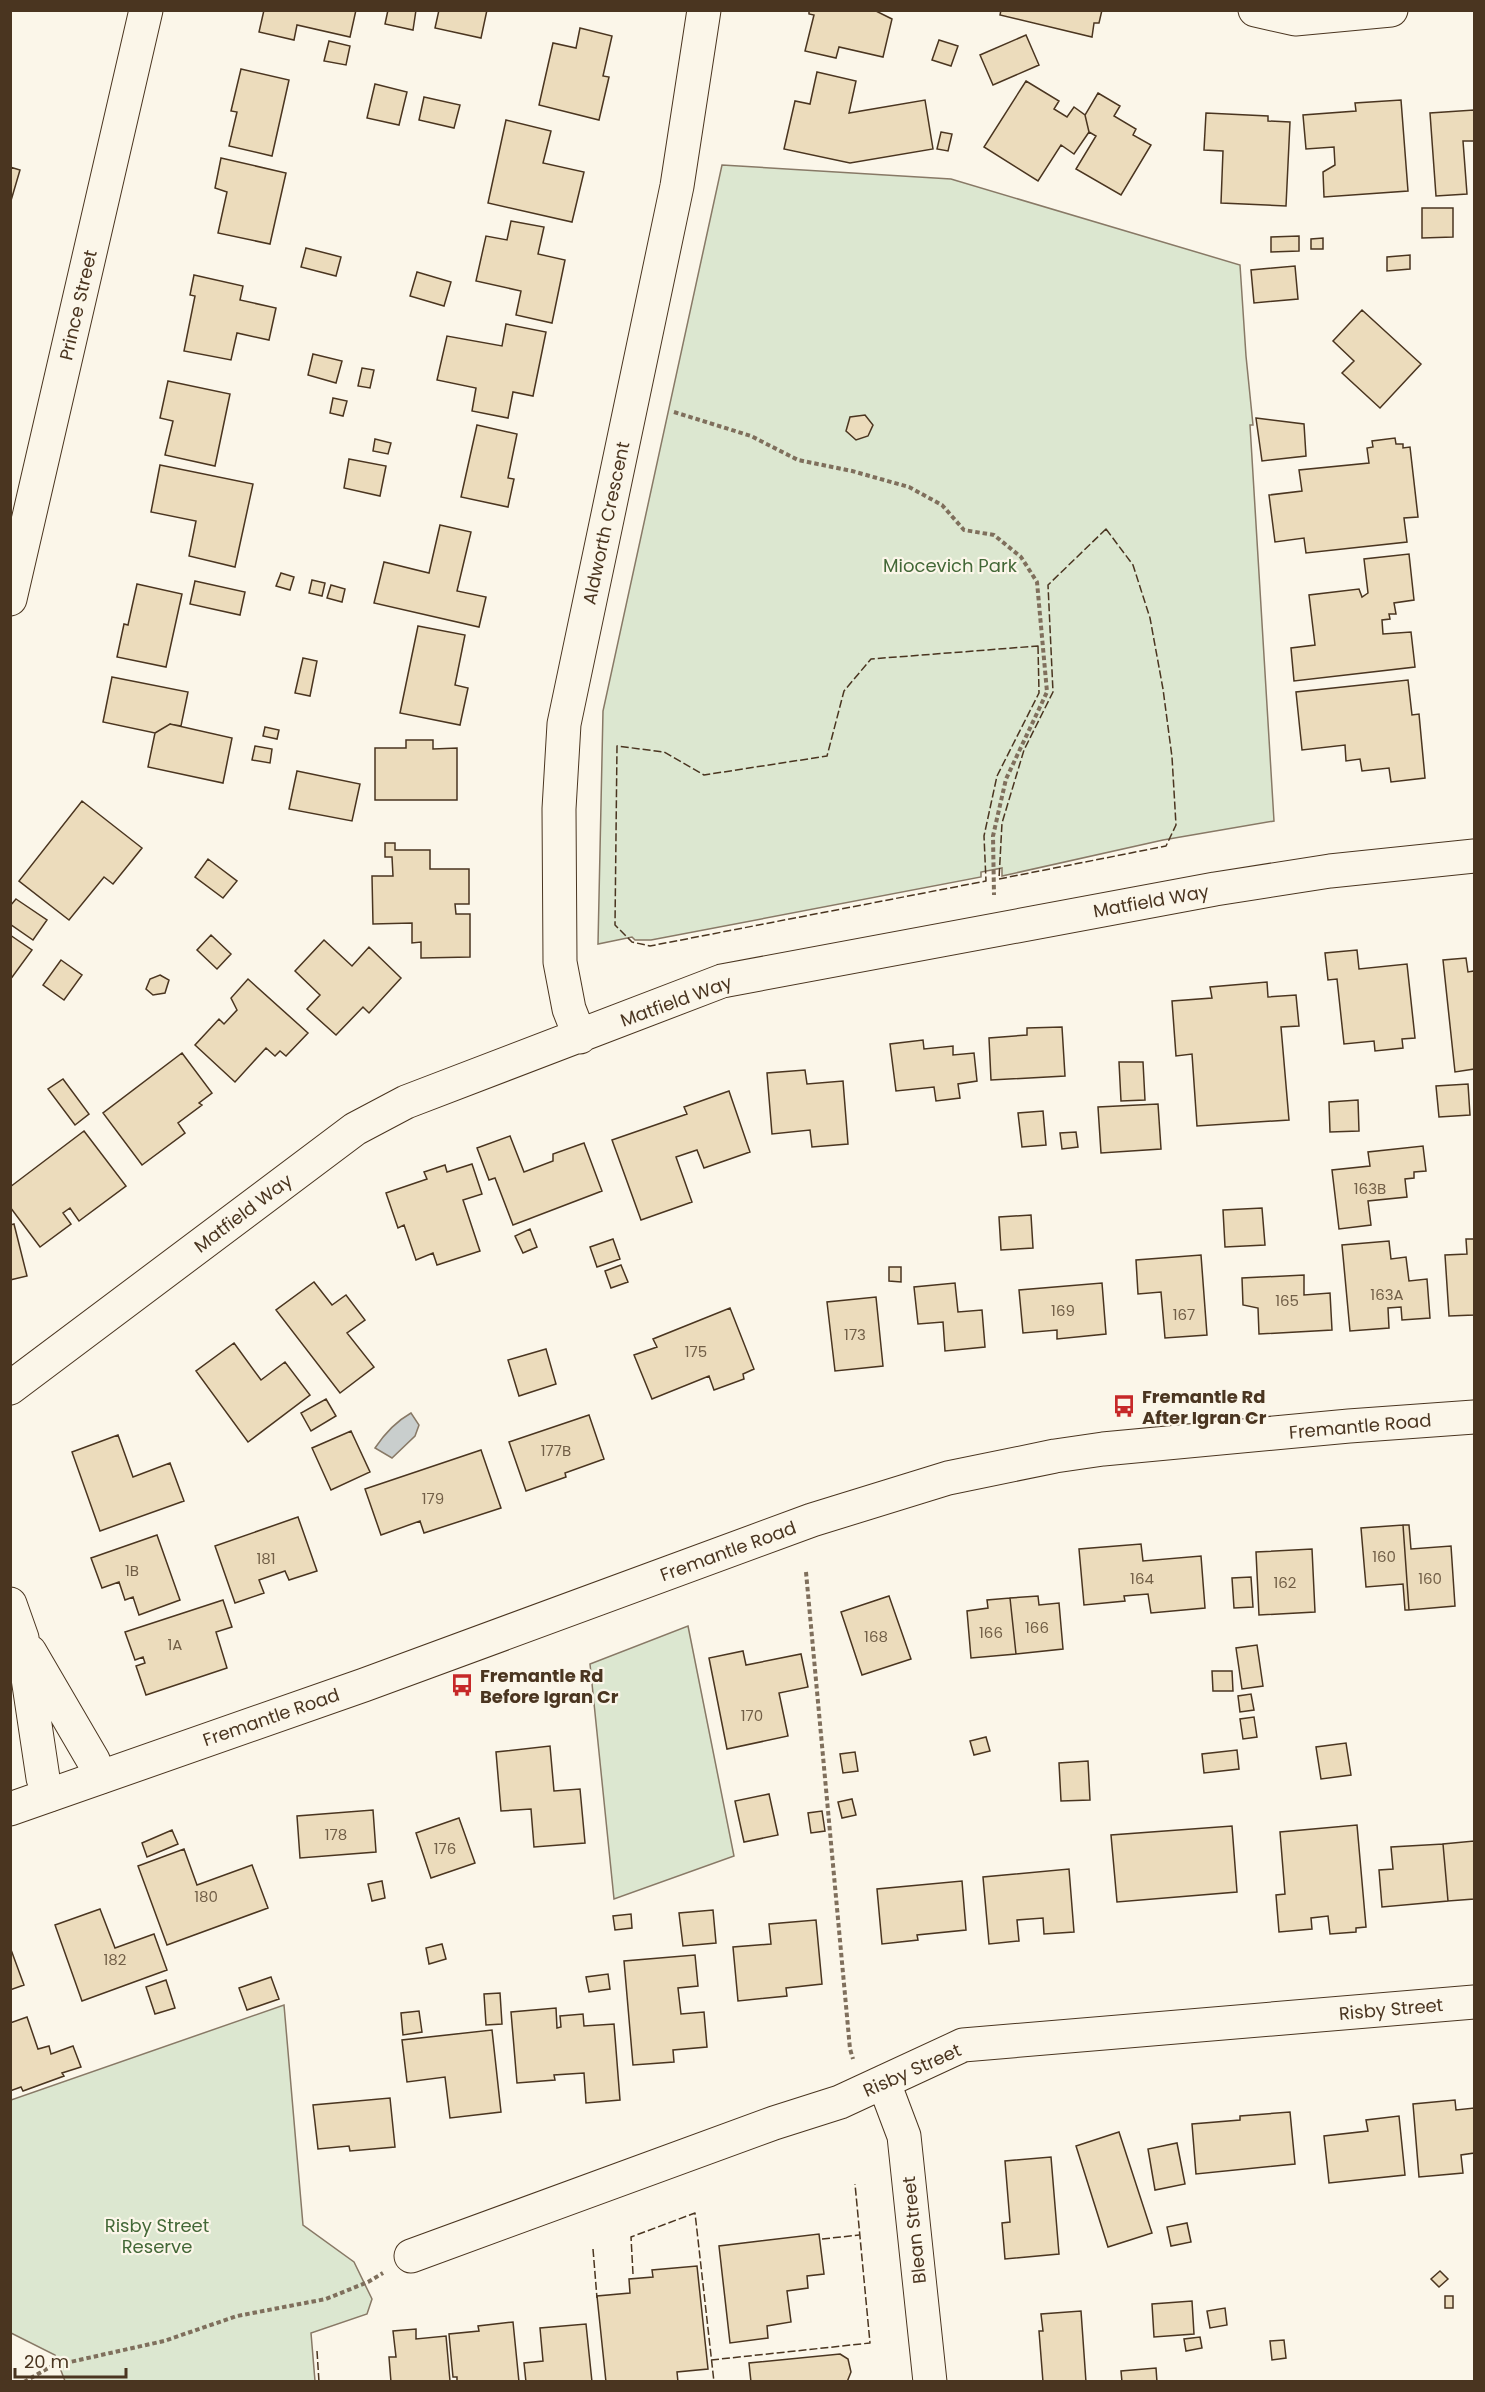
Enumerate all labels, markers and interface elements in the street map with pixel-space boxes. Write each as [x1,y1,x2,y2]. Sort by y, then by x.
street label: Prince Street [53,247,103,363]
street label: Aldworth Crescent [577,439,635,607]
park label: Miocevich Park [883,553,1018,578]
street label: Matfield Way [1091,879,1211,923]
street label: Matfield Way [617,969,735,1033]
street label: Matfield Way [189,1168,297,1258]
house number: 163B [1354,1178,1386,1199]
house number: 163A [1370,1284,1404,1305]
house number: 165 [1275,1290,1299,1311]
house number: 169 [1051,1300,1075,1321]
house number: 167 [1173,1304,1195,1325]
house number: 173 [844,1324,866,1345]
house number: 175 [685,1341,707,1362]
place label: Fremantle Rd After Igran Cr [1142,1384,1267,1430]
bus stop icon: Fremantle Rd After Igran Cr [1111,1393,1137,1419]
street label: Fremantle Road [1288,1407,1432,1445]
house number: 177B [541,1440,571,1461]
house number: 179 [422,1488,444,1509]
street label: Fremantle Road [657,1515,799,1587]
house number: 160 [1372,1546,1396,1567]
house number: 181 [256,1548,276,1569]
house number: 1B [125,1560,139,1581]
house number: 164 [1130,1568,1154,1589]
house number: 160 [1418,1568,1442,1589]
house number: 162 [1274,1572,1296,1593]
house number: 166 [1025,1617,1049,1638]
house number: 166 [979,1622,1003,1643]
house number: 168 [864,1626,888,1647]
house number: 1A [168,1634,182,1655]
place label: Fremantle Rd Before Igran Cr [480,1663,619,1709]
bus stop icon: Fremantle Rd Before Igran Cr [449,1672,475,1698]
street label: Fremantle Road [199,1682,343,1752]
house number: 170 [741,1705,763,1726]
house number: 178 [325,1824,347,1845]
house number: 176 [434,1838,456,1859]
house number: 180 [194,1886,218,1907]
house number: 182 [104,1949,126,1970]
street label: Risby Street [1338,1992,1444,2026]
street label: Risby Street [859,2037,965,2103]
street label: Blean Street [896,2175,932,2285]
park label: Risby Street Reserve [105,2213,209,2259]
scale bar [15,2341,126,2379]
text: 20 m [24,2349,69,2374]

